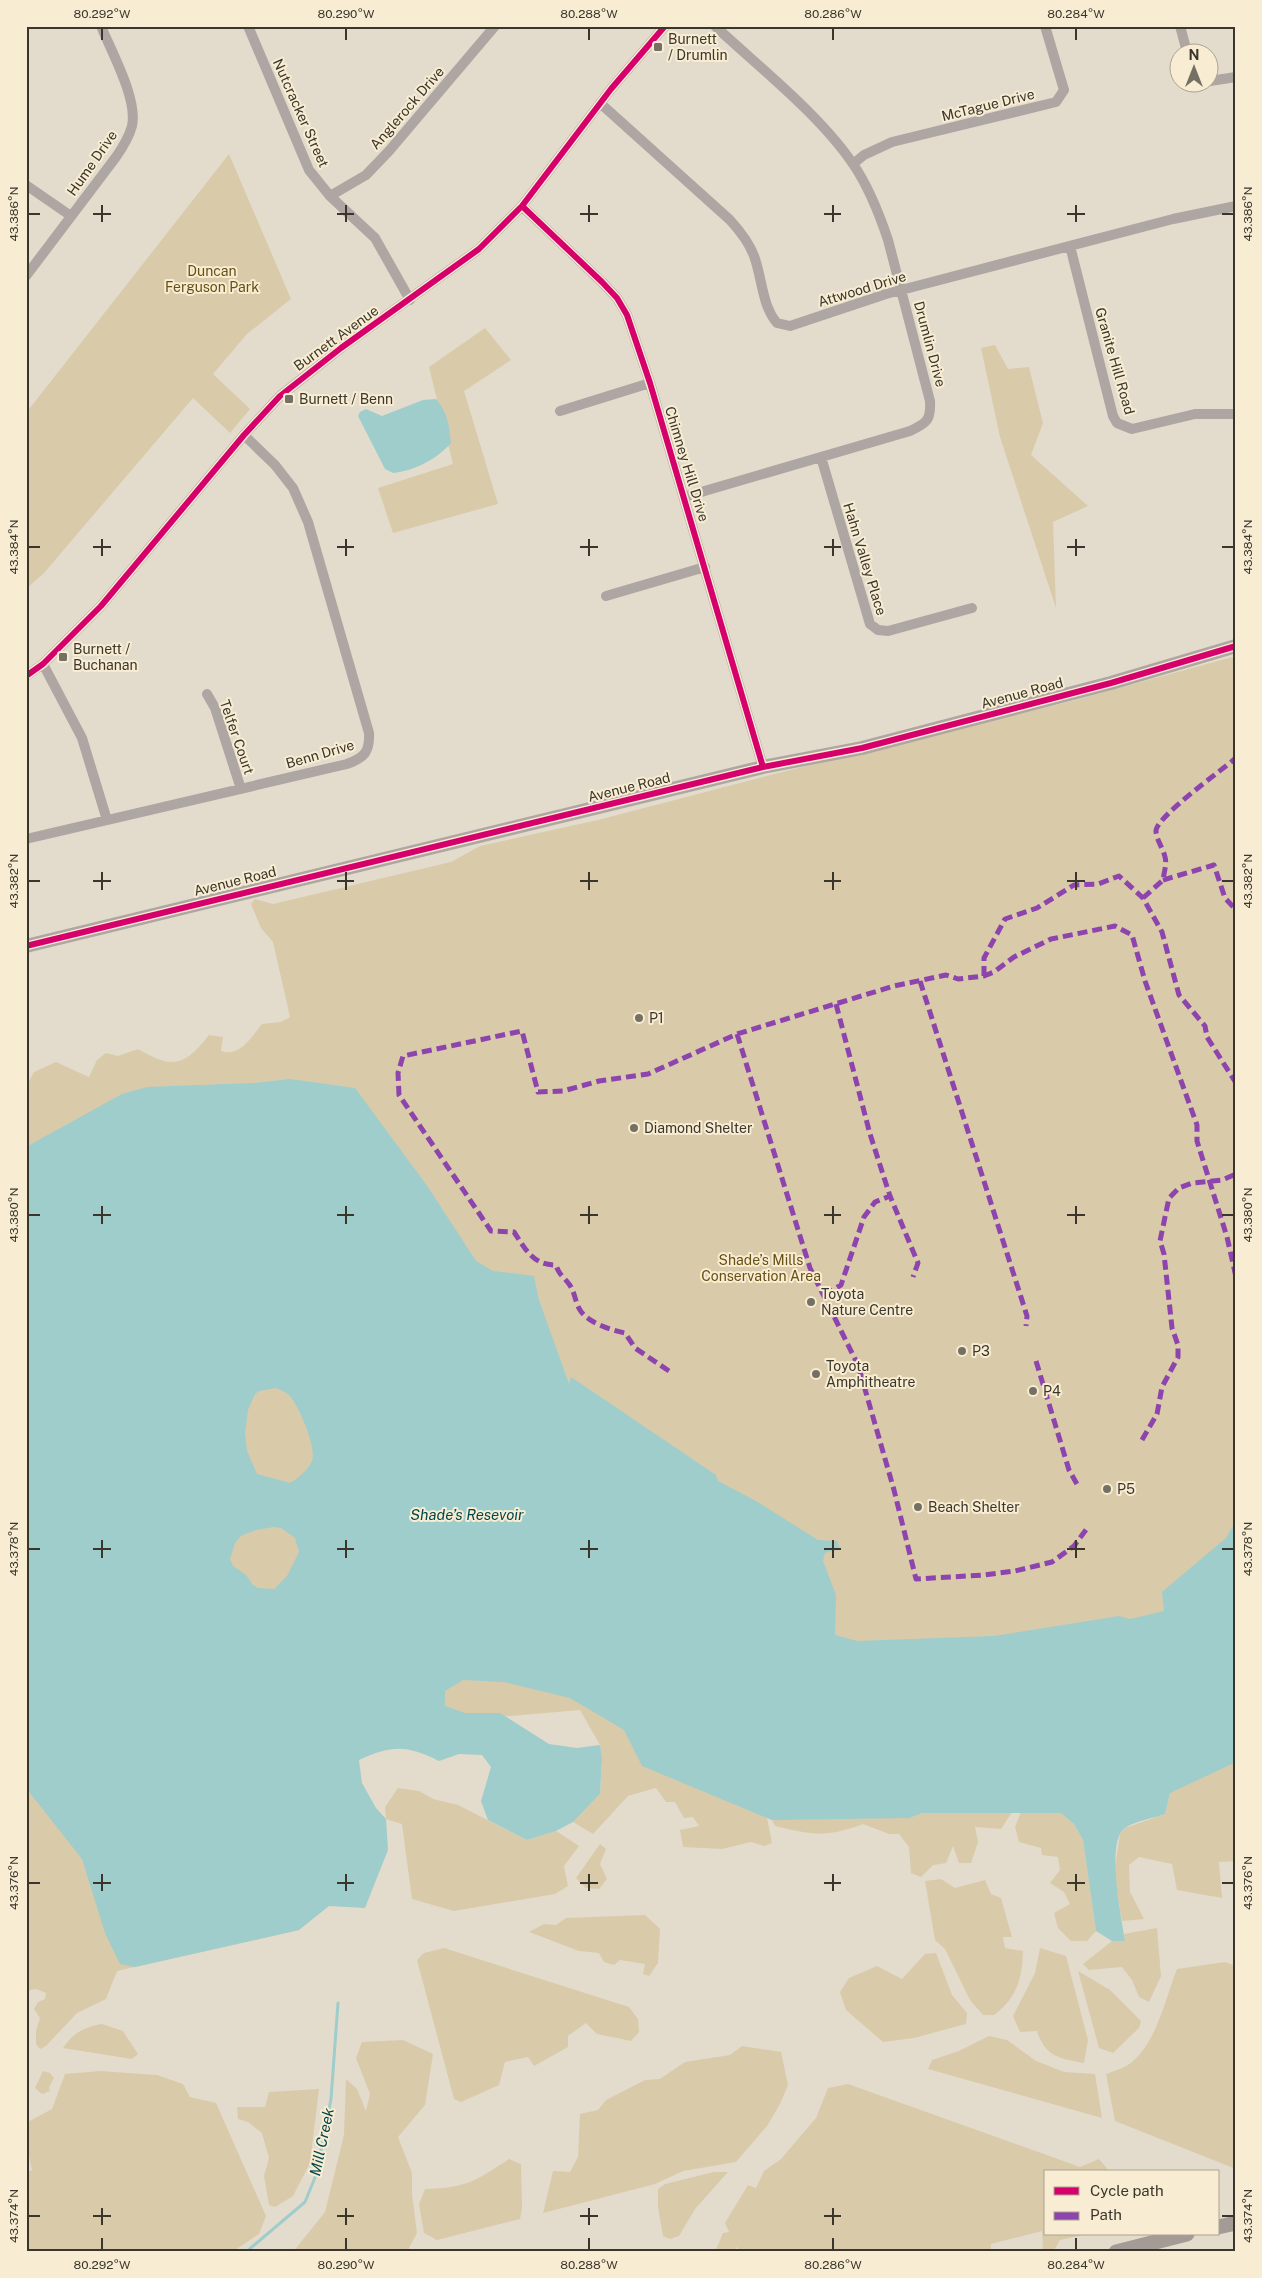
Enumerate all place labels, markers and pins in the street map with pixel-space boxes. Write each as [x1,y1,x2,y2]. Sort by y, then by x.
place label: Burnett / Drumlin [668,31,728,63]
marker: Burnett / Drumlin [652,41,664,53]
place label: Burnett / Benn [299,391,393,407]
marker: Burnett / Benn [283,393,295,405]
place label: Burnett / Buchanan [73,641,138,673]
marker: Burnett / Buchanan [57,651,69,663]
place label: P1 [649,1010,664,1026]
marker: P1 [633,1012,645,1024]
place label: Diamond Shelter [644,1120,753,1136]
marker: Diamond Shelter [628,1122,640,1134]
place label: Toyota Nature Centre [821,1286,913,1318]
marker: Toyota Nature Centre [805,1296,817,1308]
place label: P3 [972,1343,990,1359]
marker: P3 [956,1345,968,1357]
place label: Toyota Amphitheatre [826,1358,916,1390]
marker: Toyota Amphitheatre [810,1368,822,1380]
place label: P4 [1043,1383,1061,1399]
marker: P4 [1027,1385,1039,1397]
place label: P5 [1117,1481,1135,1497]
marker: P5 [1101,1483,1113,1495]
place label: Beach Shelter [928,1499,1020,1515]
marker: Beach Shelter [912,1501,924,1513]

